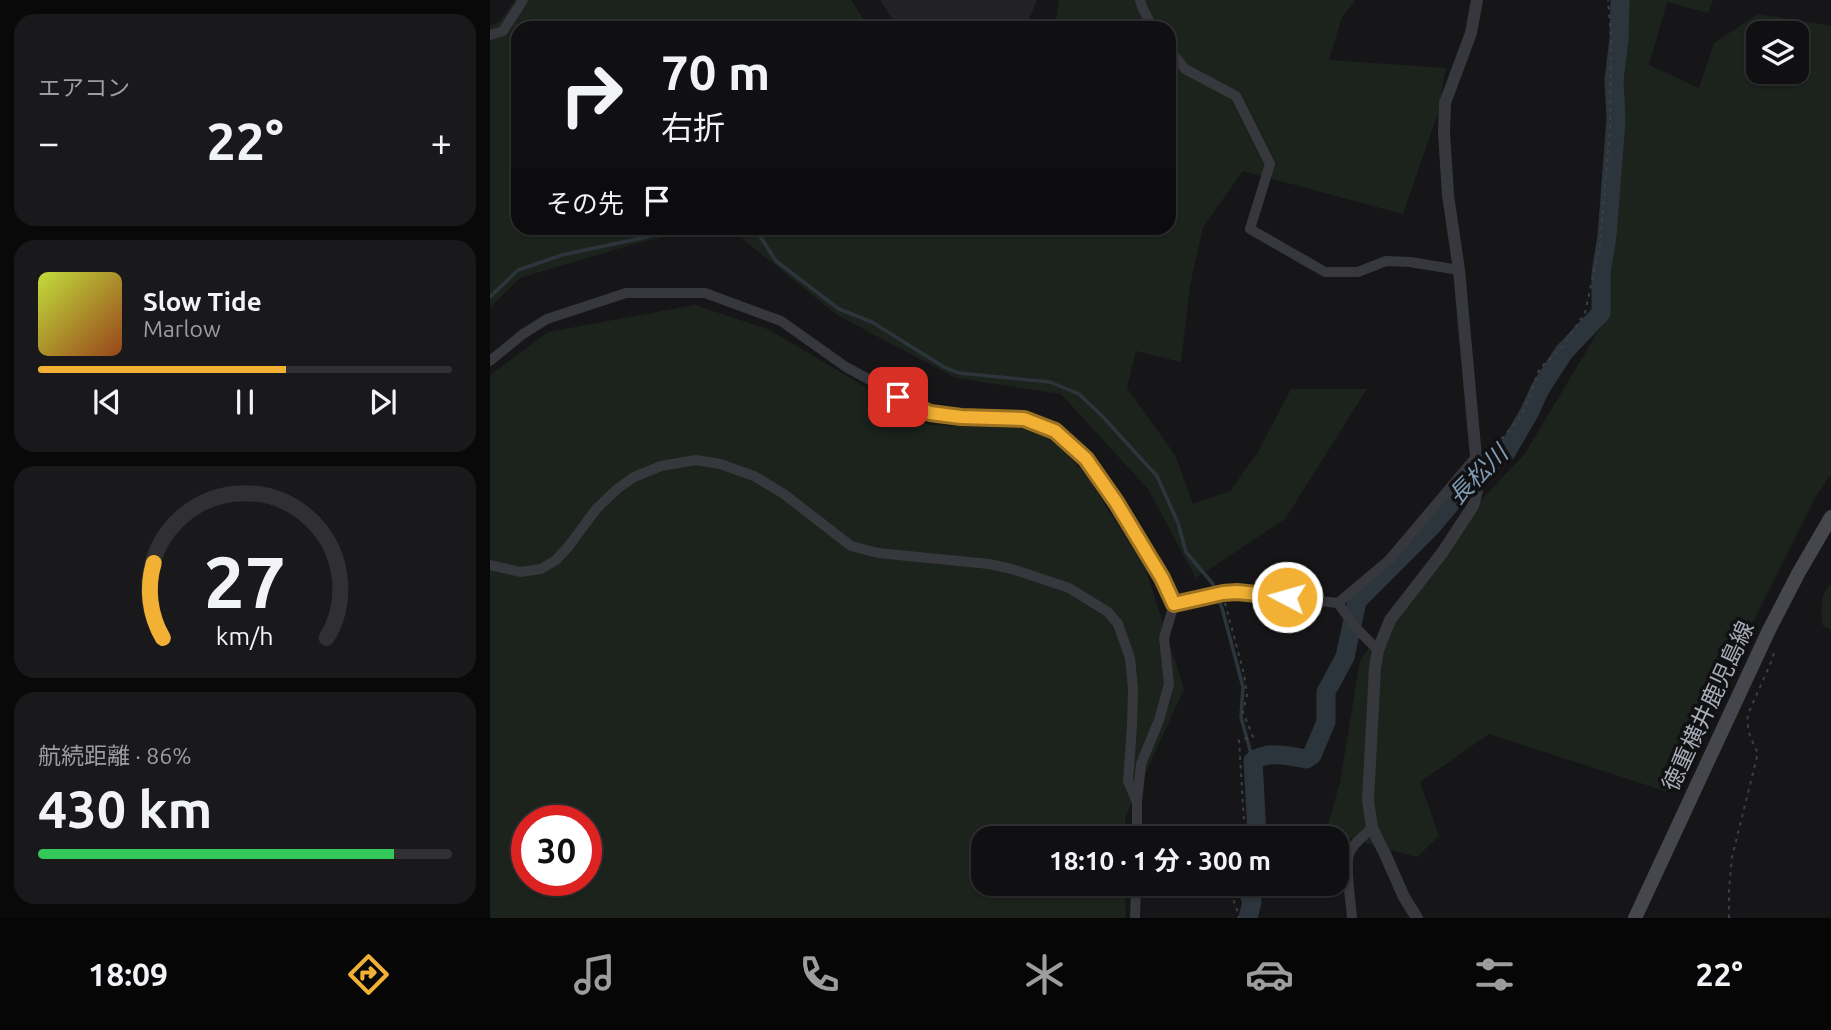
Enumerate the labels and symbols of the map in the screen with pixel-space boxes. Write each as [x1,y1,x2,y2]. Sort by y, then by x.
pin [868,367,928,427]
water label: 長松川 [1443,438,1515,510]
position arrow [1250,560,1324,634]
street label: 徳重横井鹿児島線 [1657,617,1758,794]
speed limit sign: 30 [511,805,602,896]

